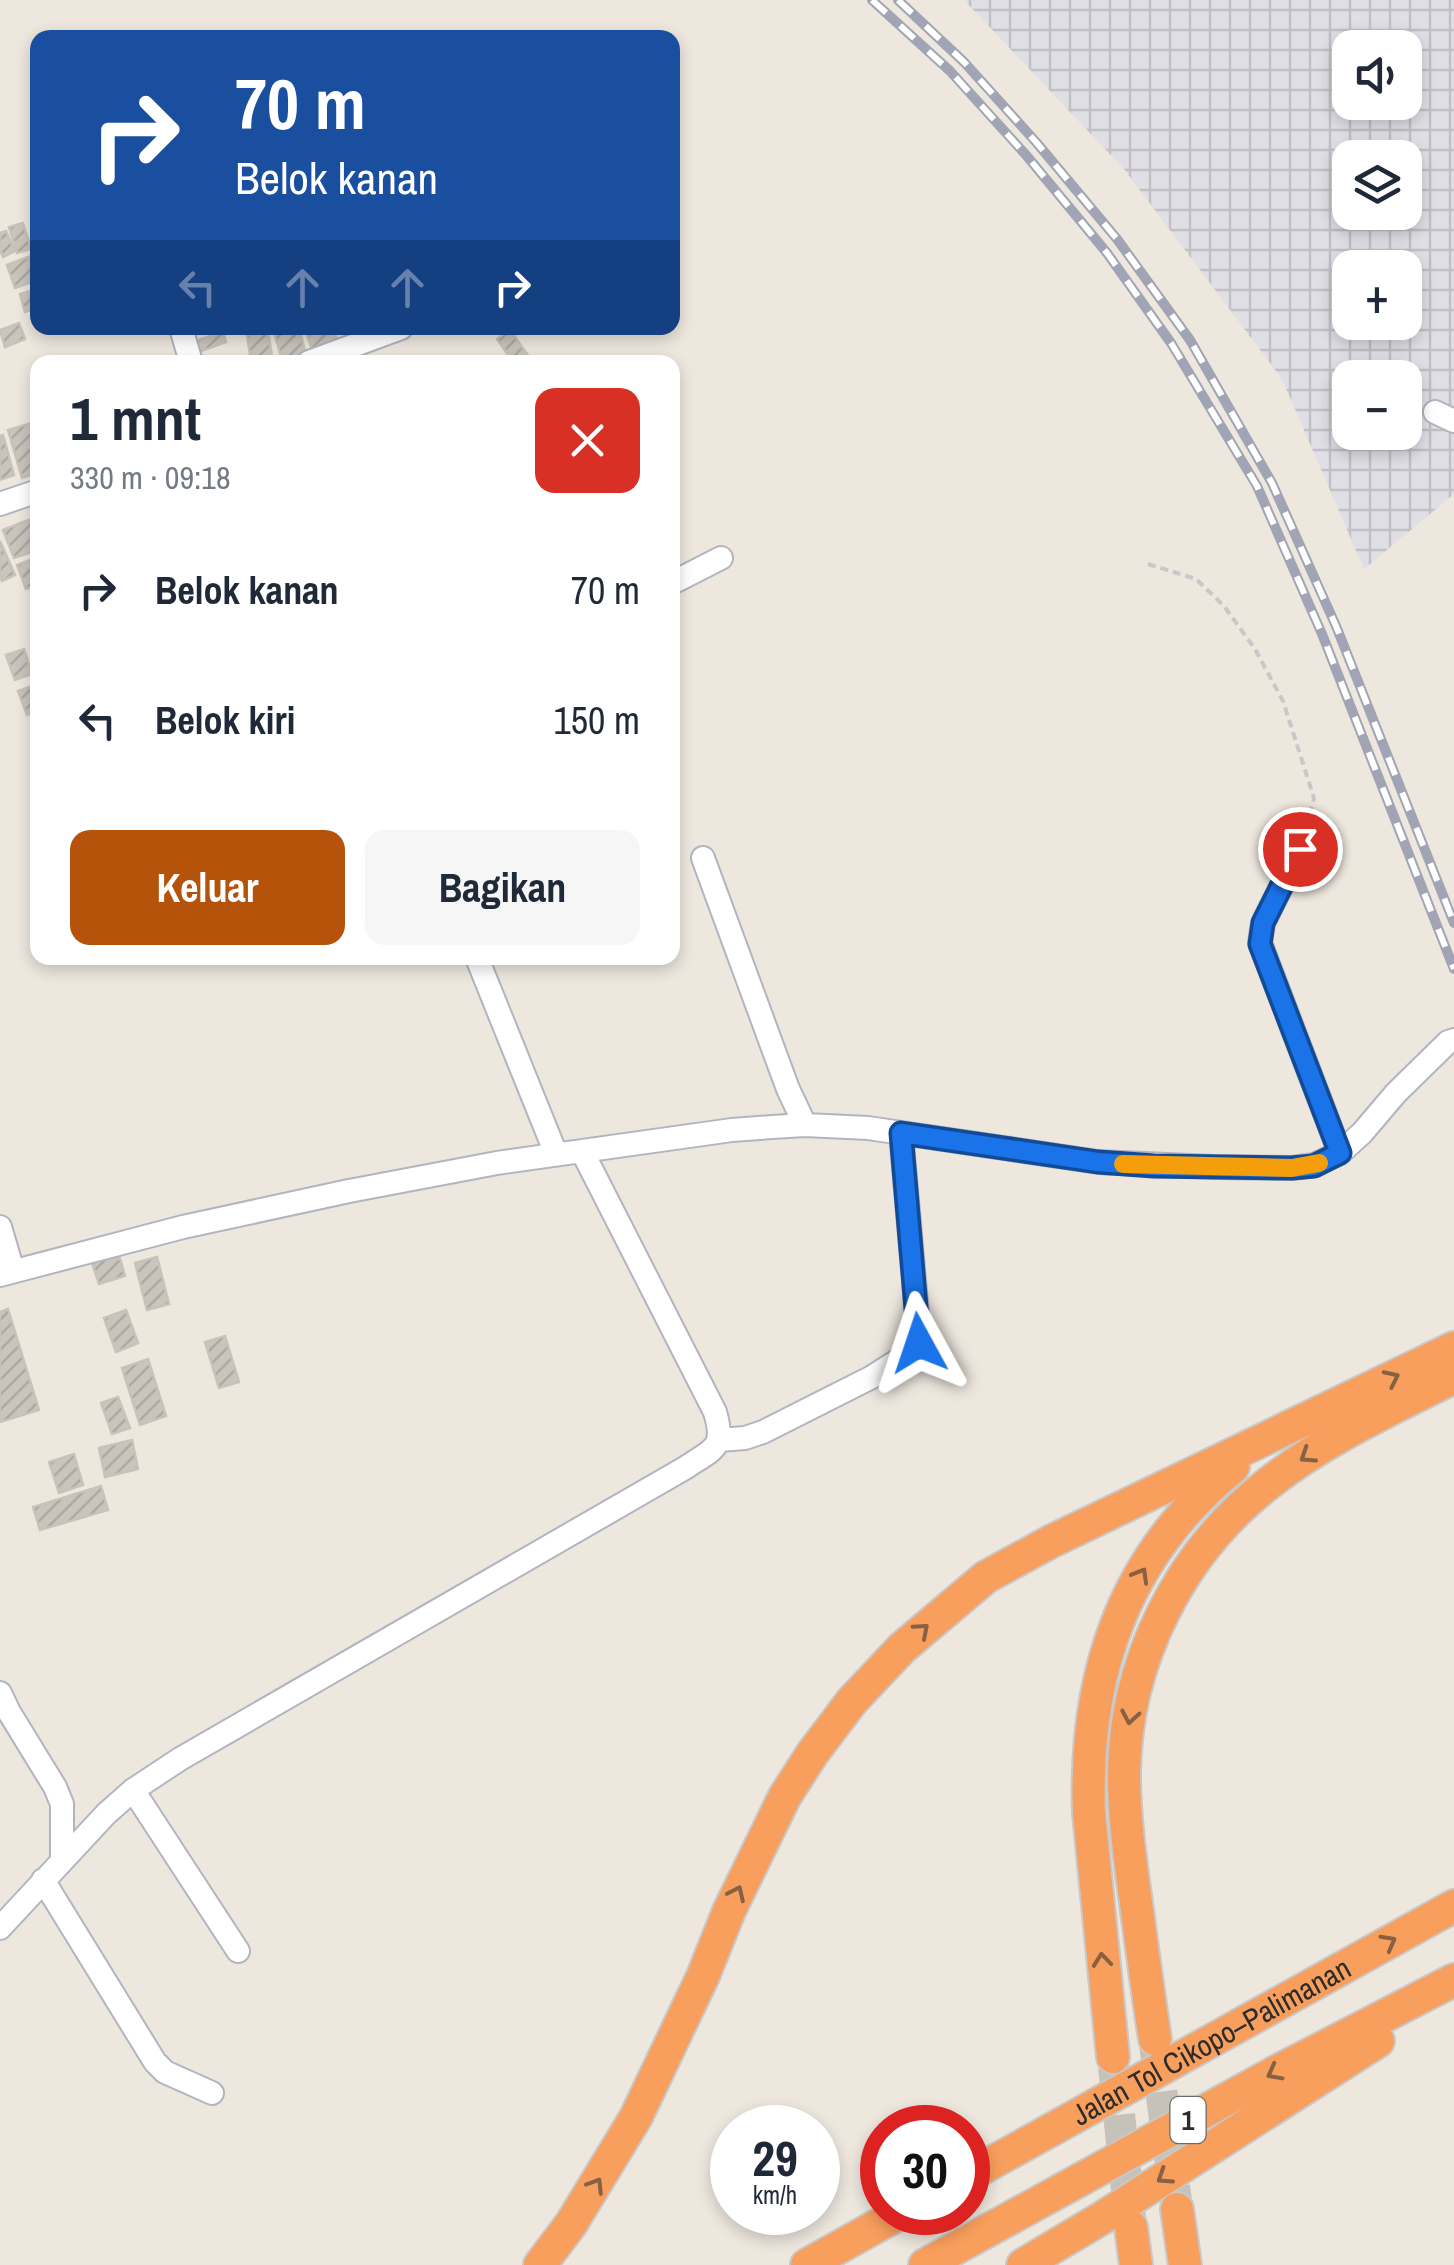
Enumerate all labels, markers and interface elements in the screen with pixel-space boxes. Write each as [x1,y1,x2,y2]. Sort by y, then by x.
map controls [1332,30,1422,450]
button: sound [1332,30,1422,120]
text: 70 m [235,57,366,151]
icon: right [70,70,200,200]
button: layers [1332,140,1422,230]
text: Belok kanan [235,147,438,208]
button: + [1332,250,1422,340]
icon: left [170,260,225,315]
icon: ahead [275,260,330,315]
icon: ahead [380,260,435,315]
icon: right [485,260,540,315]
button: − [1332,360,1422,450]
text: 1 mnt [70,378,201,459]
button: close [535,388,640,493]
text: 330 m · 09:18 [70,456,230,499]
icon: right [70,563,125,618]
text: Belok kanan [155,565,339,616]
text: 70 m [571,565,640,616]
icon: left [70,693,125,748]
text: Belok kiri [155,695,295,746]
text: 150 m [553,695,640,746]
pin [1258,807,1343,892]
icon: arrive [1273,822,1328,877]
button: Keluar [70,830,345,945]
button: Bagikan [365,830,640,945]
position arrow [867,1291,971,1395]
one-way arrow [1382,1370,1400,1390]
one-way arrow [1300,1444,1318,1463]
one-way arrow [1129,1568,1148,1586]
one-way arrow [911,1623,929,1641]
one-way arrow [1120,1708,1141,1725]
one-way arrow [725,1885,745,1903]
one-way arrow [1379,1935,1397,1955]
street label: Jalan Tol Cikopo–Palimanan [1065,1948,1358,2134]
one-way arrow [1092,1951,1113,1967]
one-way arrow [1267,2061,1285,2080]
road number: 1 [1170,2097,1206,2143]
speed limit sign: 30 [860,2105,990,2235]
text: 29 [752,2124,798,2192]
one-way arrow [1157,2165,1175,2184]
one-way arrow [583,2178,602,2196]
text: km/h [753,2178,797,2212]

